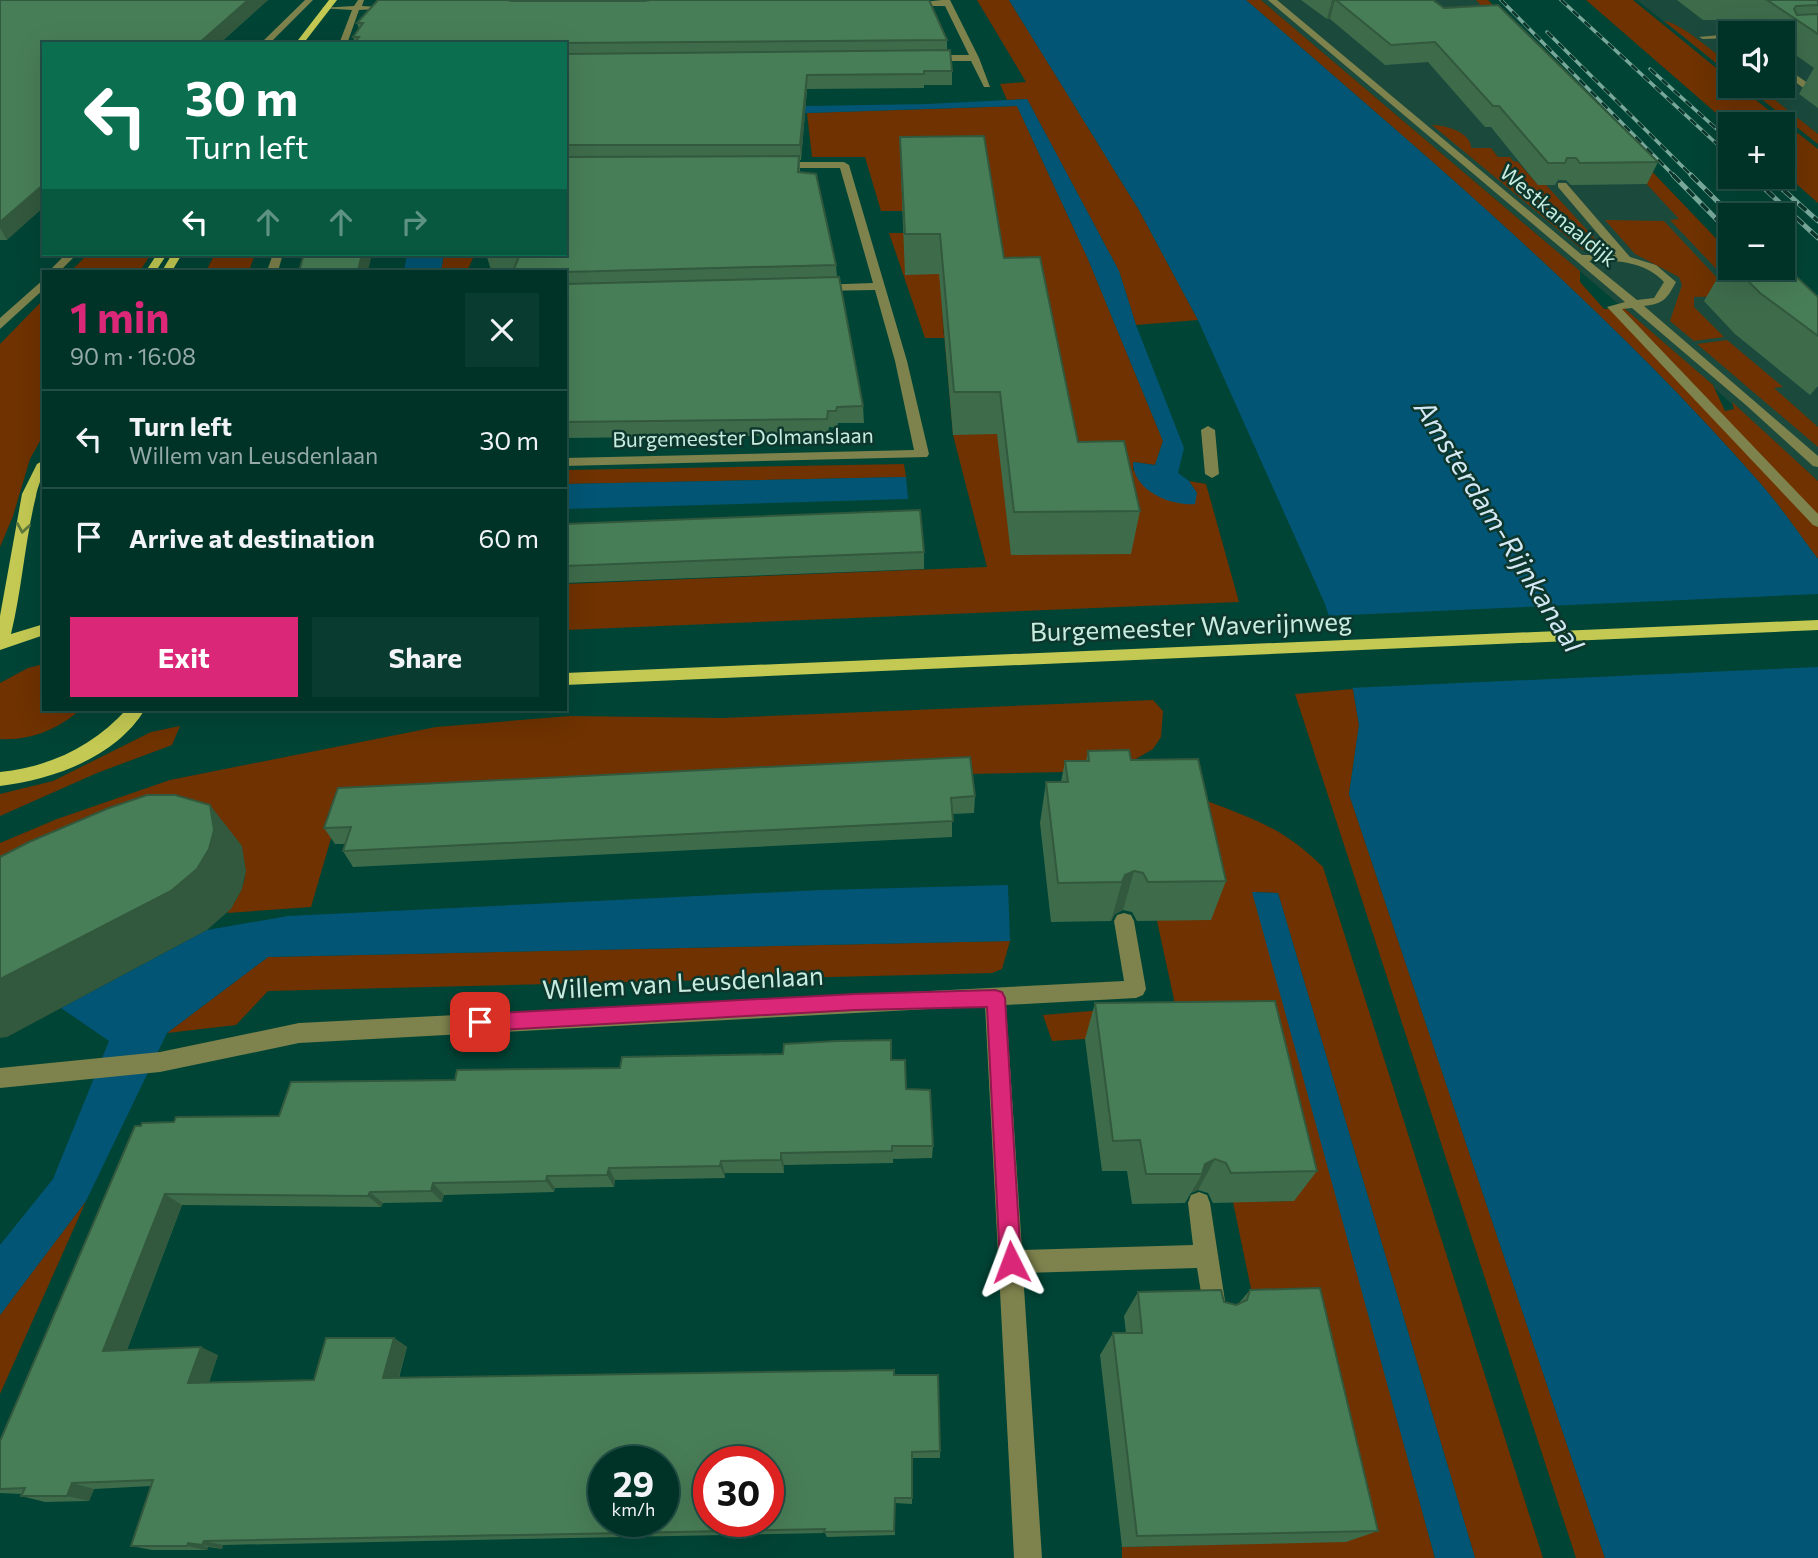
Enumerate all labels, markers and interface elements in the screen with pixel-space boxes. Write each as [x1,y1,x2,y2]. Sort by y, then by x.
map controls [1718,21,1795,280]
button: sound [1718,21,1795,98]
text: 30 m [185,66,298,126]
icon: left [70,70,161,161]
button: + [1718,112,1795,189]
text: Turn left [185,126,309,166]
street label: Westkanaaldijk [1495,159,1623,271]
icon: left [176,203,214,241]
icon: ahead [249,203,287,241]
icon: ahead [322,203,360,241]
icon: right [395,203,433,241]
button: − [1718,203,1795,280]
text: 1 min [70,290,170,342]
button: close [465,293,539,367]
text: 90 m · 16:08 [70,342,196,370]
water label: Amsterdam-Rijnkanaal [1408,392,1592,659]
text: Turn left [129,410,232,441]
icon: left [70,420,108,458]
street label: Burgemeester Dolmanslaan [612,422,874,451]
text: 30 m [480,424,539,455]
text: Willem van Leusdenlaan [129,441,378,469]
icon: arrive [70,518,108,556]
text: Arrive at destination [129,522,375,553]
text: 60 m [479,522,539,553]
one-way arrow [16,523,31,534]
street label: Burgemeester Waverijnweg [1029,604,1352,647]
button: Exit [70,617,298,697]
button: Share [312,617,539,697]
street label: Willem van Leusdenlaan [541,959,824,1004]
pin [450,992,510,1052]
icon: arrive [461,1003,499,1041]
position arrow [974,1225,1048,1299]
speed limit sign: 30 [693,1446,784,1537]
text: 29 [613,1461,654,1504]
text: km/h [612,1498,655,1520]

